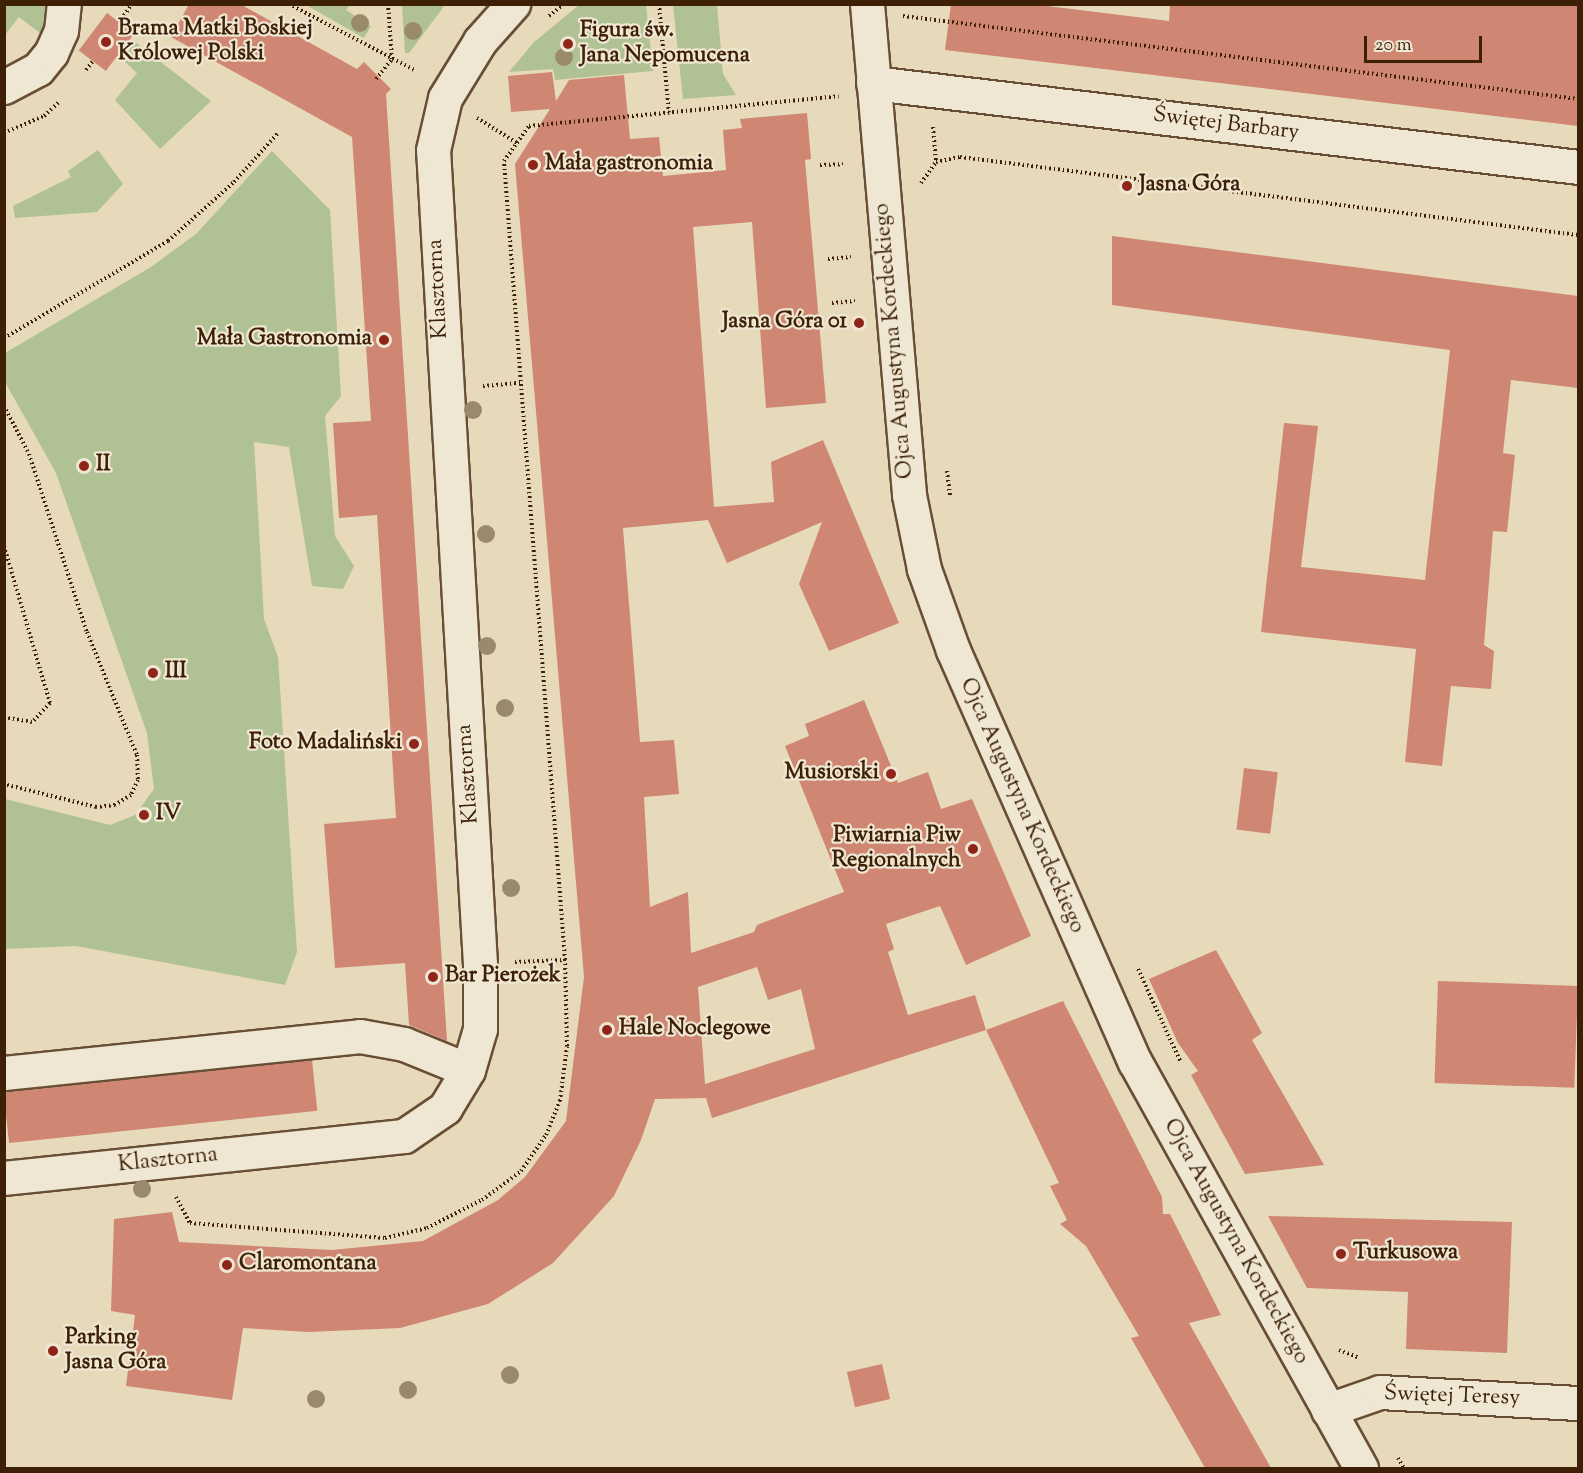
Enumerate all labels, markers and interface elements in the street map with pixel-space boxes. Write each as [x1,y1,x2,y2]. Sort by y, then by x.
place label: Brama Matki Boskiej Królowej Polski [118,16,313,68]
place label: Figura św. Jana Nepomucena [580,18,750,70]
scale bar [1367,24,1486,62]
text: 20 m [1375,33,1412,59]
marker: Brama Matki Boskiej Królowej Polski [99,35,113,49]
marker: Figura św. Jana Nepomucena [561,37,575,51]
street label: Świętej Barbary [1151,103,1301,147]
place label: Mała gastronomia [545,152,713,178]
marker: Mała gastronomia [526,158,540,172]
place label: Jasna Góra [1139,173,1240,199]
marker: Jasna Góra [1120,179,1134,193]
street label: Ojca Augustyna Kordeckiego [870,202,920,480]
street label: Klasztorna [423,238,455,340]
place label: Jasna Góra 01 [722,310,847,336]
marker: Jasna Góra 01 [852,316,866,330]
place label: Mała Gastronomia [197,327,372,353]
marker: Mała Gastronomia [377,333,391,347]
place label: II [96,453,110,479]
marker: II [77,459,91,473]
place label: III [165,660,187,686]
marker: III [146,666,160,680]
street label: Ojca Augustyna Kordeckiego [953,674,1089,938]
street label: Klasztorna [452,723,486,825]
place label: Foto Madaliński [249,731,402,757]
marker: Foto Madaliński [407,737,421,751]
place label: Musiorski [784,761,879,787]
marker: Musiorski [884,767,898,781]
place label: IV [156,802,181,828]
marker: IV [137,808,151,822]
place label: Piwiarnia Piw Regionalnych [832,823,961,874]
marker: Piwiarnia Piw Regionalnych [966,842,980,856]
place label: Bar Pierożek [445,964,561,990]
marker: Bar Pierożek [426,970,440,984]
place label: Hale Noclegowe [619,1017,771,1043]
marker: Hale Noclegowe [600,1023,614,1037]
street label: Ojca Augustyna Kordeckiego [1156,1115,1314,1369]
street label: Klasztorna [117,1143,219,1179]
place label: Turkusowa [1353,1241,1458,1267]
marker: Turkusowa [1334,1247,1348,1261]
place label: Claromontana [239,1252,377,1278]
marker: Claromontana [220,1258,234,1272]
place label: Parking Jasna Góra [65,1325,166,1376]
marker: Parking Jasna Góra [46,1344,60,1358]
street label: Świętej Teresy [1384,1381,1520,1413]

